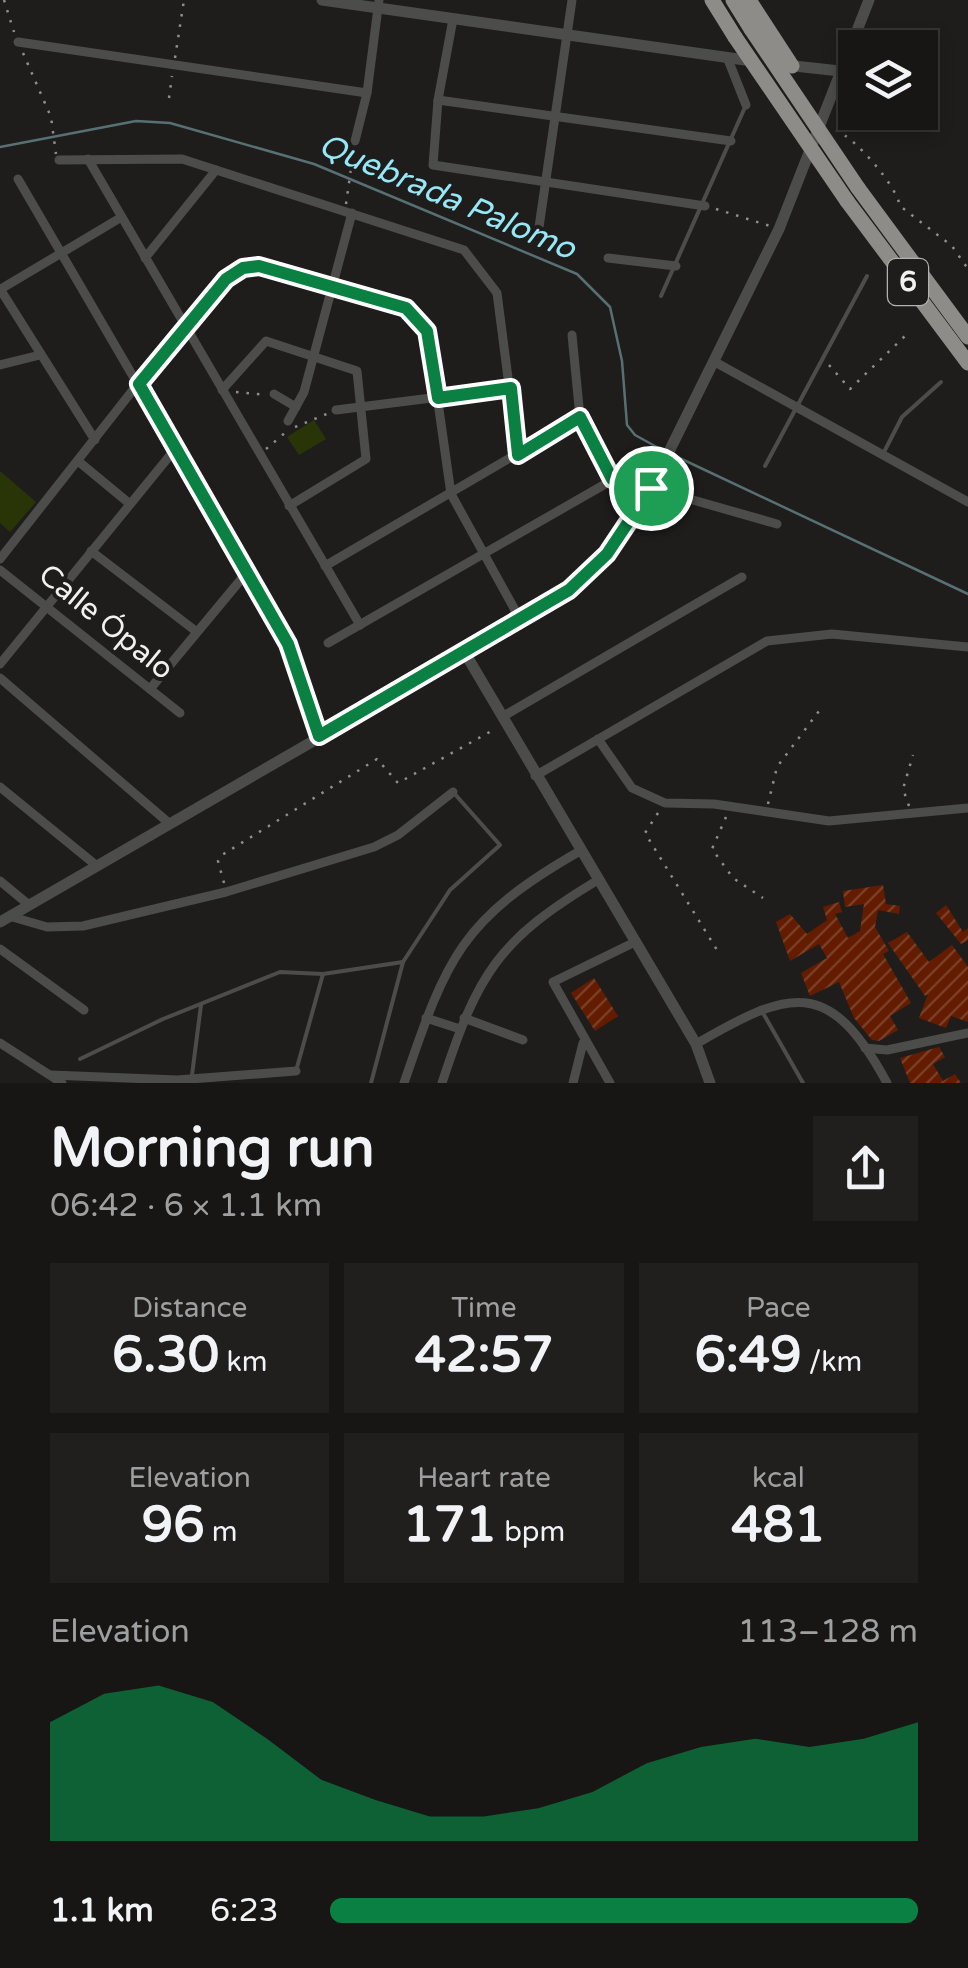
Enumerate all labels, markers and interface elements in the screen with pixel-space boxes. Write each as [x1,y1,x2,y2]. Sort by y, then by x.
map controls [838,30,938,130]
button: layers [838,30,938,130]
water label: Quebrada Palomo [313,126,582,269]
road number: 6 [888,259,928,305]
pin [609,446,694,531]
icon: arrive [624,461,679,516]
street label: Calle Ópalo [31,556,181,688]
text: Morning run [50,1116,375,1182]
button: share [813,1116,918,1221]
text: 06:42 · 6 × 1.1 km [50,1187,322,1225]
text: Distance [132,1291,247,1325]
text: Time [451,1291,517,1325]
text: Pace [746,1291,811,1325]
text: 6.30 [112,1325,219,1385]
text: 42:57 [415,1325,553,1385]
text: 6:49 [694,1325,802,1385]
text: km [219,1345,267,1379]
text: /km [802,1345,862,1379]
text: Elevation [128,1461,251,1495]
text: Heart rate [417,1461,551,1495]
text: kcal [752,1461,805,1495]
text: 96 [142,1495,205,1555]
text: 171 [403,1495,497,1555]
text: 481 [731,1495,825,1555]
text: m [205,1515,238,1549]
text: bpm [497,1515,565,1549]
text: Elevation [50,1613,190,1651]
text: 113–128 m [738,1613,918,1651]
text: 1.1 km [50,1892,154,1930]
text: 6:23 [210,1892,279,1930]

